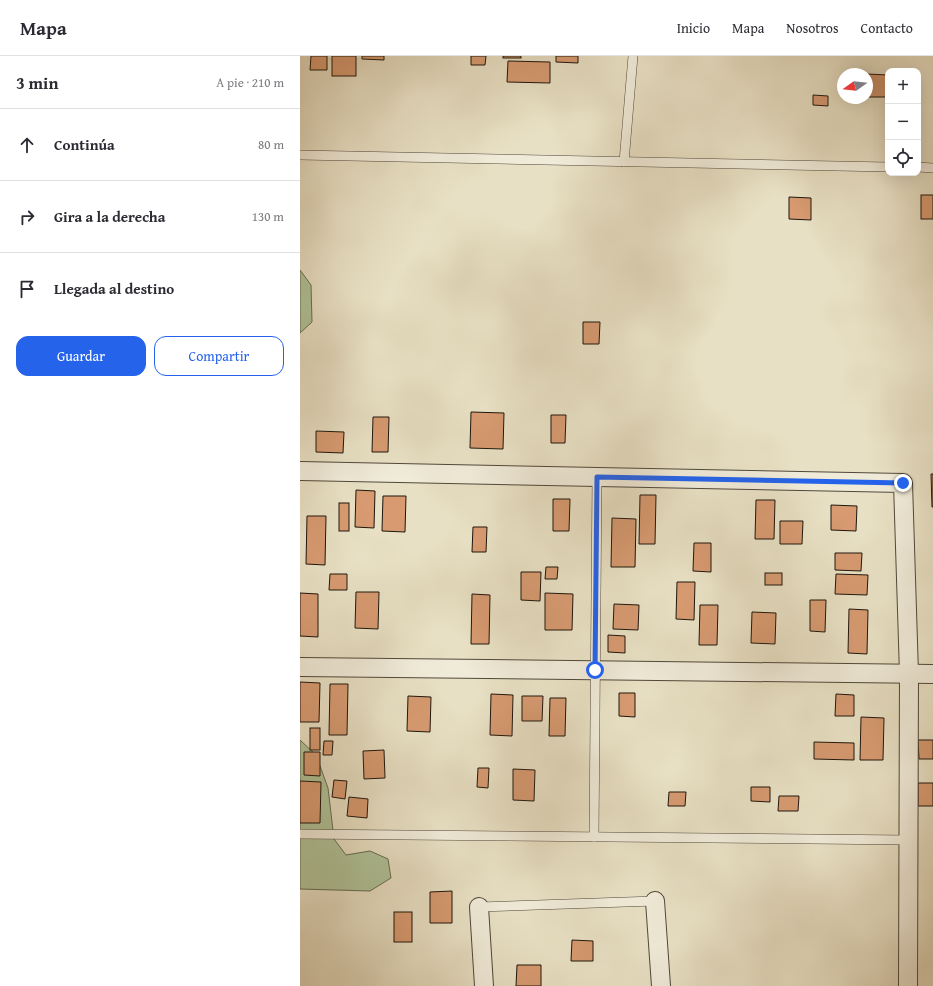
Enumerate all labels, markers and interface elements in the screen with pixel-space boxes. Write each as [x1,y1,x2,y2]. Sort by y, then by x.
text: Mapa [20,14,67,42]
text: Inicio [677,18,710,38]
text: Mapa [732,18,764,38]
text: Nosotros [786,18,839,38]
text: Contacto [861,18,913,38]
north arrow [837,68,873,104]
map controls [885,68,921,176]
button: + [885,68,921,104]
text: 3 min [16,70,58,95]
text: A pie · 210 m [216,73,284,92]
button: − [885,104,921,140]
icon: ahead [16,134,38,156]
text: Continúa [54,134,115,155]
text: 80 m [258,135,284,154]
button: locate [885,140,921,176]
icon: right [16,206,38,228]
text: Gira a la derecha [54,206,165,227]
text: 130 m [252,207,284,226]
icon: arrive [16,278,38,300]
text: Llegada al destino [54,278,174,299]
button: Guardar [16,336,146,376]
button: Compartir [154,336,284,376]
route end [894,474,912,492]
route start [586,661,604,679]

